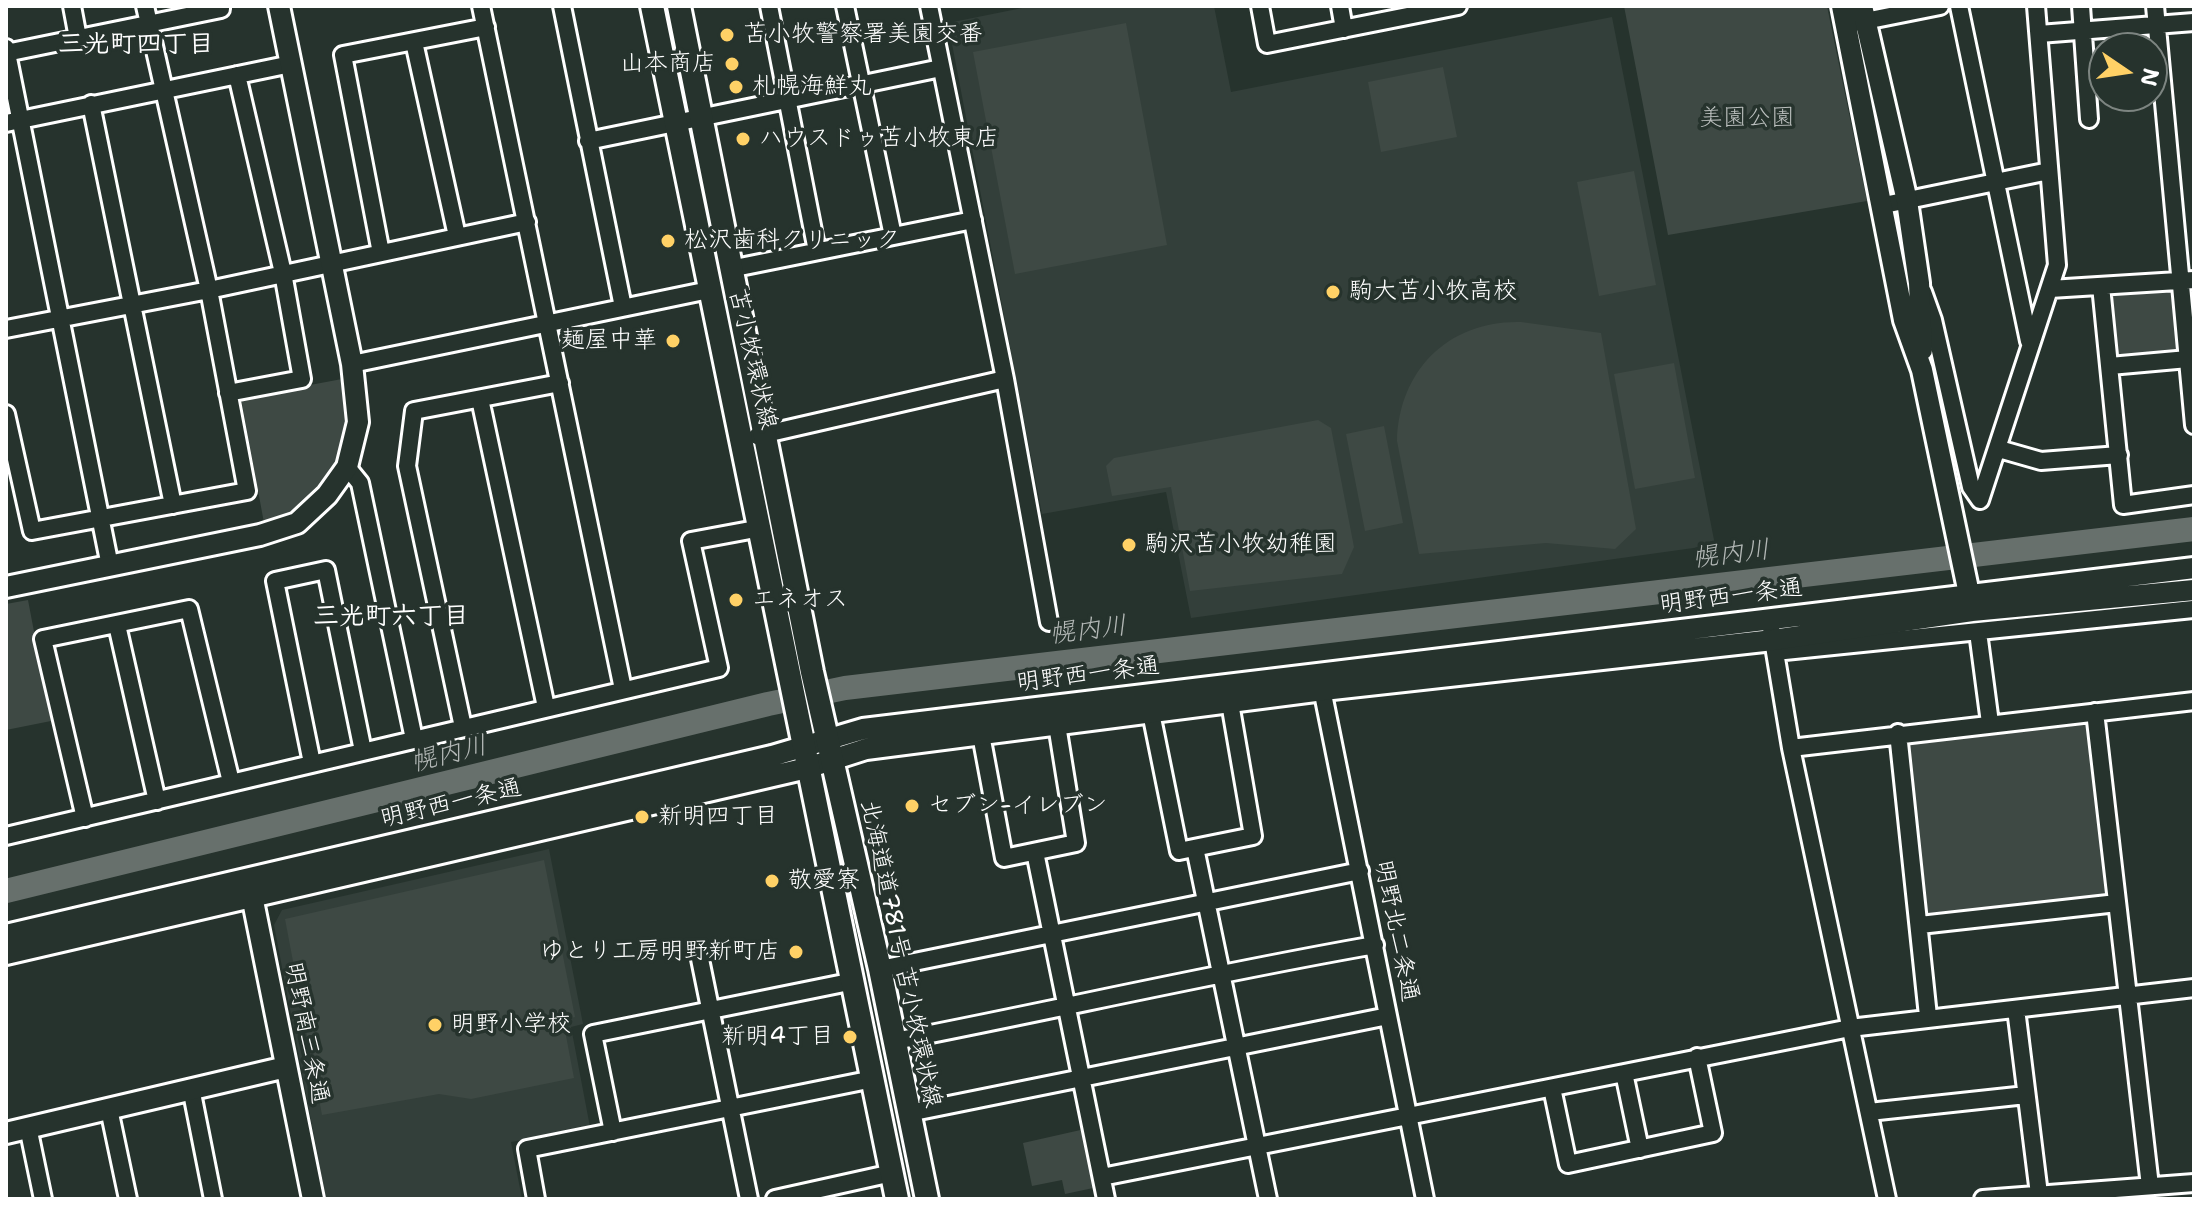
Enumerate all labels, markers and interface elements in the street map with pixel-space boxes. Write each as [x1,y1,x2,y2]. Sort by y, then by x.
place label: 苫小牧警察署美園交番 [743,21,983,49]
marker: 苫小牧警察署美園交番 [718,26,736,44]
district label: 三光町四丁目 [58,29,214,61]
north arrow [2088,32,2168,112]
place label: 山本商店 [620,50,716,78]
marker: 山本商店 [723,55,741,73]
text: N [2134,65,2166,89]
place label: 札幌海鮮丸 [752,73,872,101]
marker: 札幌海鮮丸 [727,78,745,96]
park label: 美園公園 [1699,105,1795,133]
place label: ハウスドゥ苫小牧東店 [759,125,999,153]
marker: ハウスドゥ苫小牧東店 [734,130,752,148]
place label: 松沢歯科クリニック [684,227,900,255]
marker: 松沢歯科クリニック [659,232,677,250]
place label: 駒大苫小牧高校 [1349,278,1517,306]
marker: 駒大苫小牧高校 [1324,283,1342,301]
street label: 苫小牧環状線 [722,286,782,432]
place label: 麺屋中華 [561,327,657,355]
marker: 麺屋中華 [664,332,682,350]
place label: 駒沢苫小牧幼稚園 [1145,531,1337,559]
water label: 幌内川 [1690,535,1772,575]
marker: 駒沢苫小牧幼稚園 [1120,536,1138,554]
street label: 明野西一条通 [1658,574,1804,620]
place label: エネオス [752,586,848,614]
marker: エネオス [727,591,745,609]
district label: 三光町六丁目 [313,601,469,633]
water label: 幌内川 [1047,611,1129,651]
street label: 明野西一条通 [1015,652,1161,698]
water label: 幌内川 [407,730,491,780]
street label: 明野西一条通 [378,774,524,834]
place label: セブン-イレブン [928,792,1108,820]
street label: 北海道道781号 苫小牧環状線 [853,797,947,1111]
marker: セブン-イレブン [903,797,921,815]
place label: 新明四丁目 [658,803,778,831]
marker: 新明四丁目 [633,808,651,826]
street label: 明野北二条通 [1368,858,1424,1004]
place label: 敬愛寮 [788,867,860,895]
marker: 敬愛寮 [763,872,781,890]
place label: ゆとり工房明野新町店 [540,938,780,966]
marker: ゆとり工房明野新町店 [787,943,805,961]
street label: 明野南三条通 [278,960,334,1106]
place label: 明野小学校 [451,1011,571,1039]
marker: 明野小学校 [426,1016,444,1034]
place label: 新明4丁目 [721,1023,834,1051]
marker: 新明4丁目 [841,1028,859,1046]

